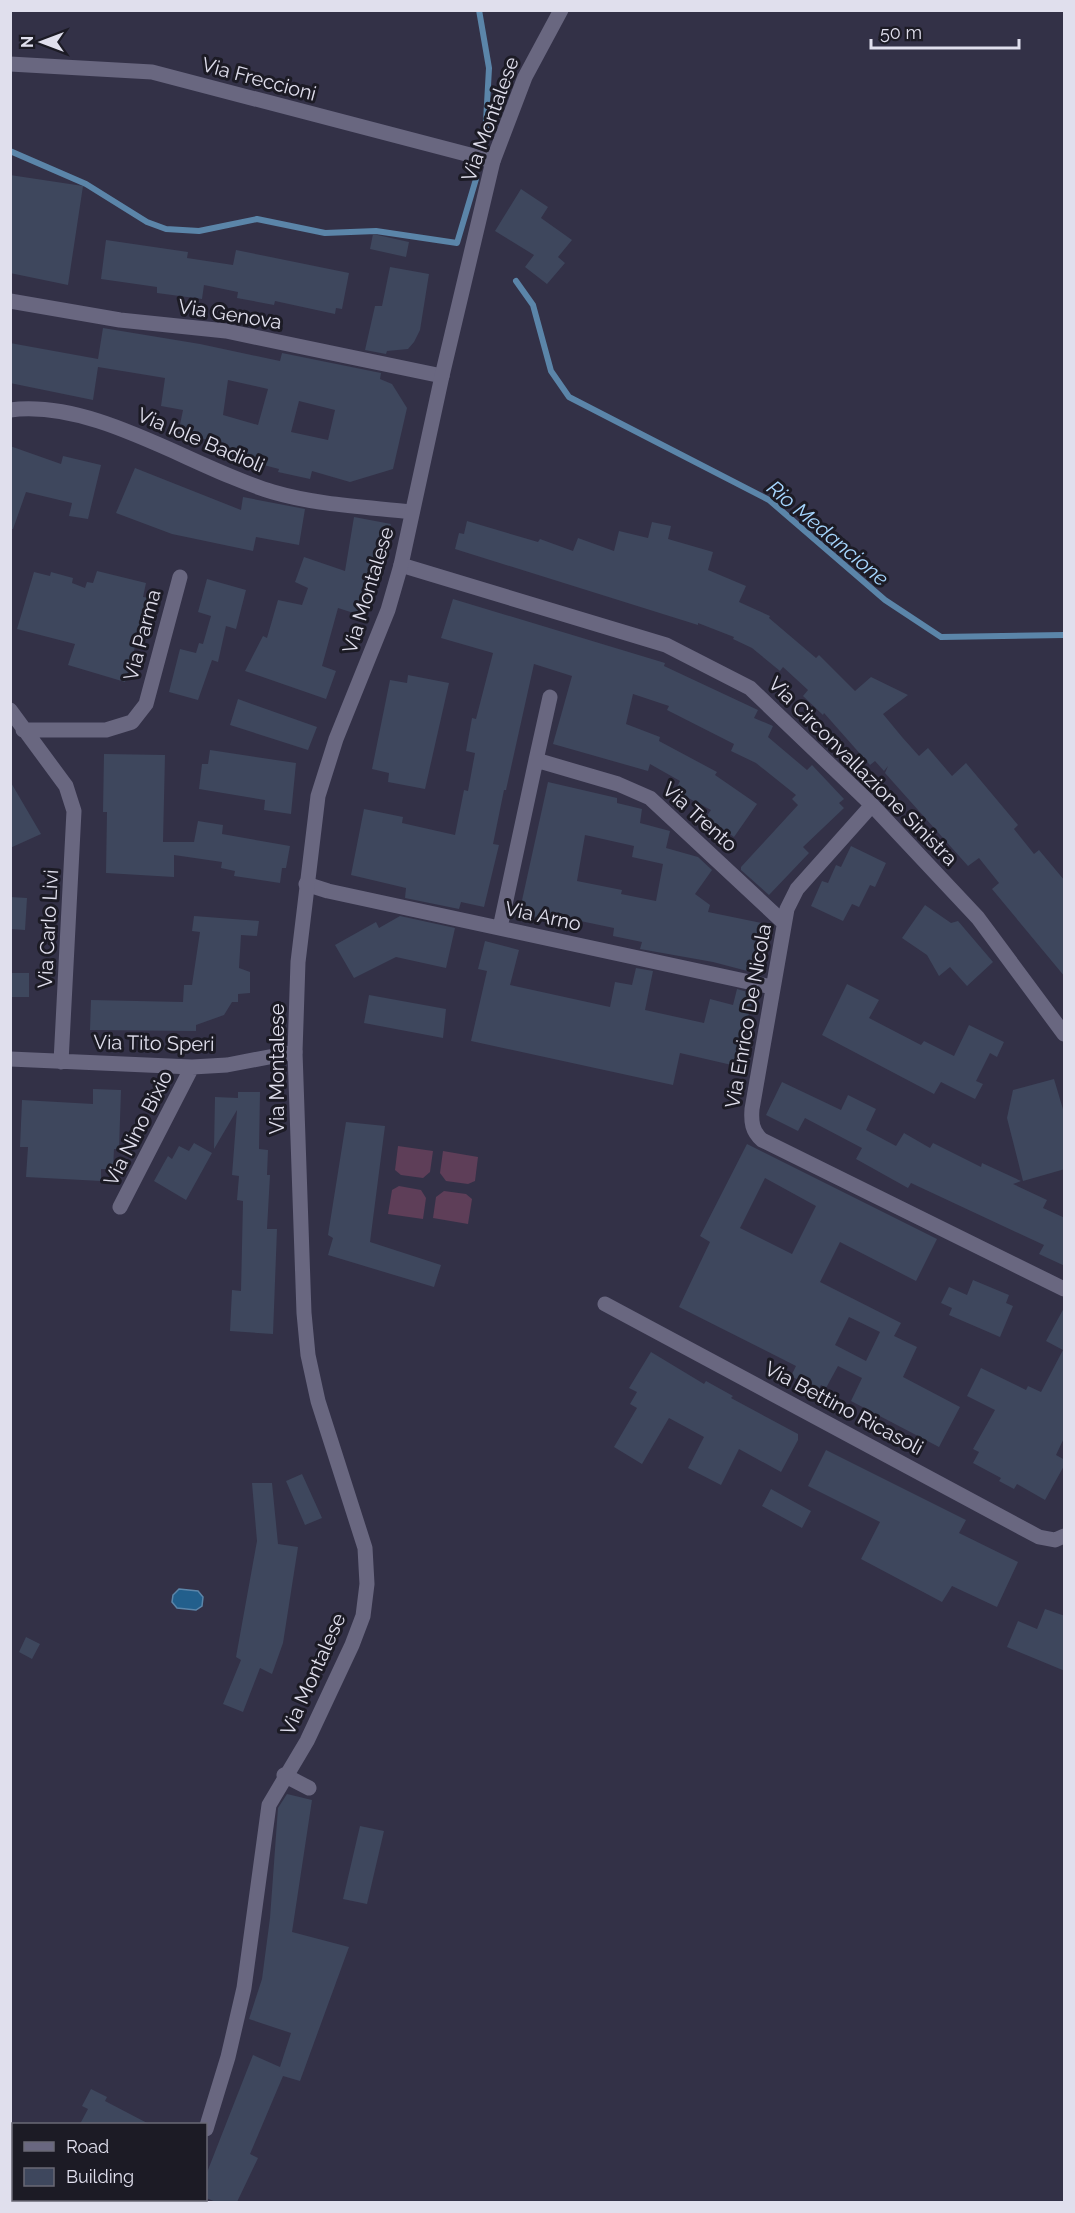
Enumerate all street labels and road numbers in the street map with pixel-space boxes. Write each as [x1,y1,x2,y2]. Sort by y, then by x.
street label: Via Freccioni [199,52,319,106]
street label: Via Montalese [456,53,524,185]
street label: Via Genova [177,294,283,334]
street label: Via Iole Badioli [134,402,268,478]
street label: Via Montalese [337,524,399,656]
street label: Via Parma [118,587,166,683]
street label: Via Circonvallazione Sinistra [764,672,962,870]
street label: Via Trento [658,777,742,857]
street label: Via Carlo Livi [33,869,63,989]
street label: Via Arno [503,896,583,936]
street label: Via Enrico De Nicola [720,922,776,1110]
street label: Via Montalese [265,1003,289,1134]
street label: Via Tito Speri [93,1030,215,1056]
street label: Via Nino Bixio [99,1066,177,1190]
street label: Via Bettino Ricasoli [761,1356,927,1460]
street label: Via Montalese [275,1609,351,1739]

